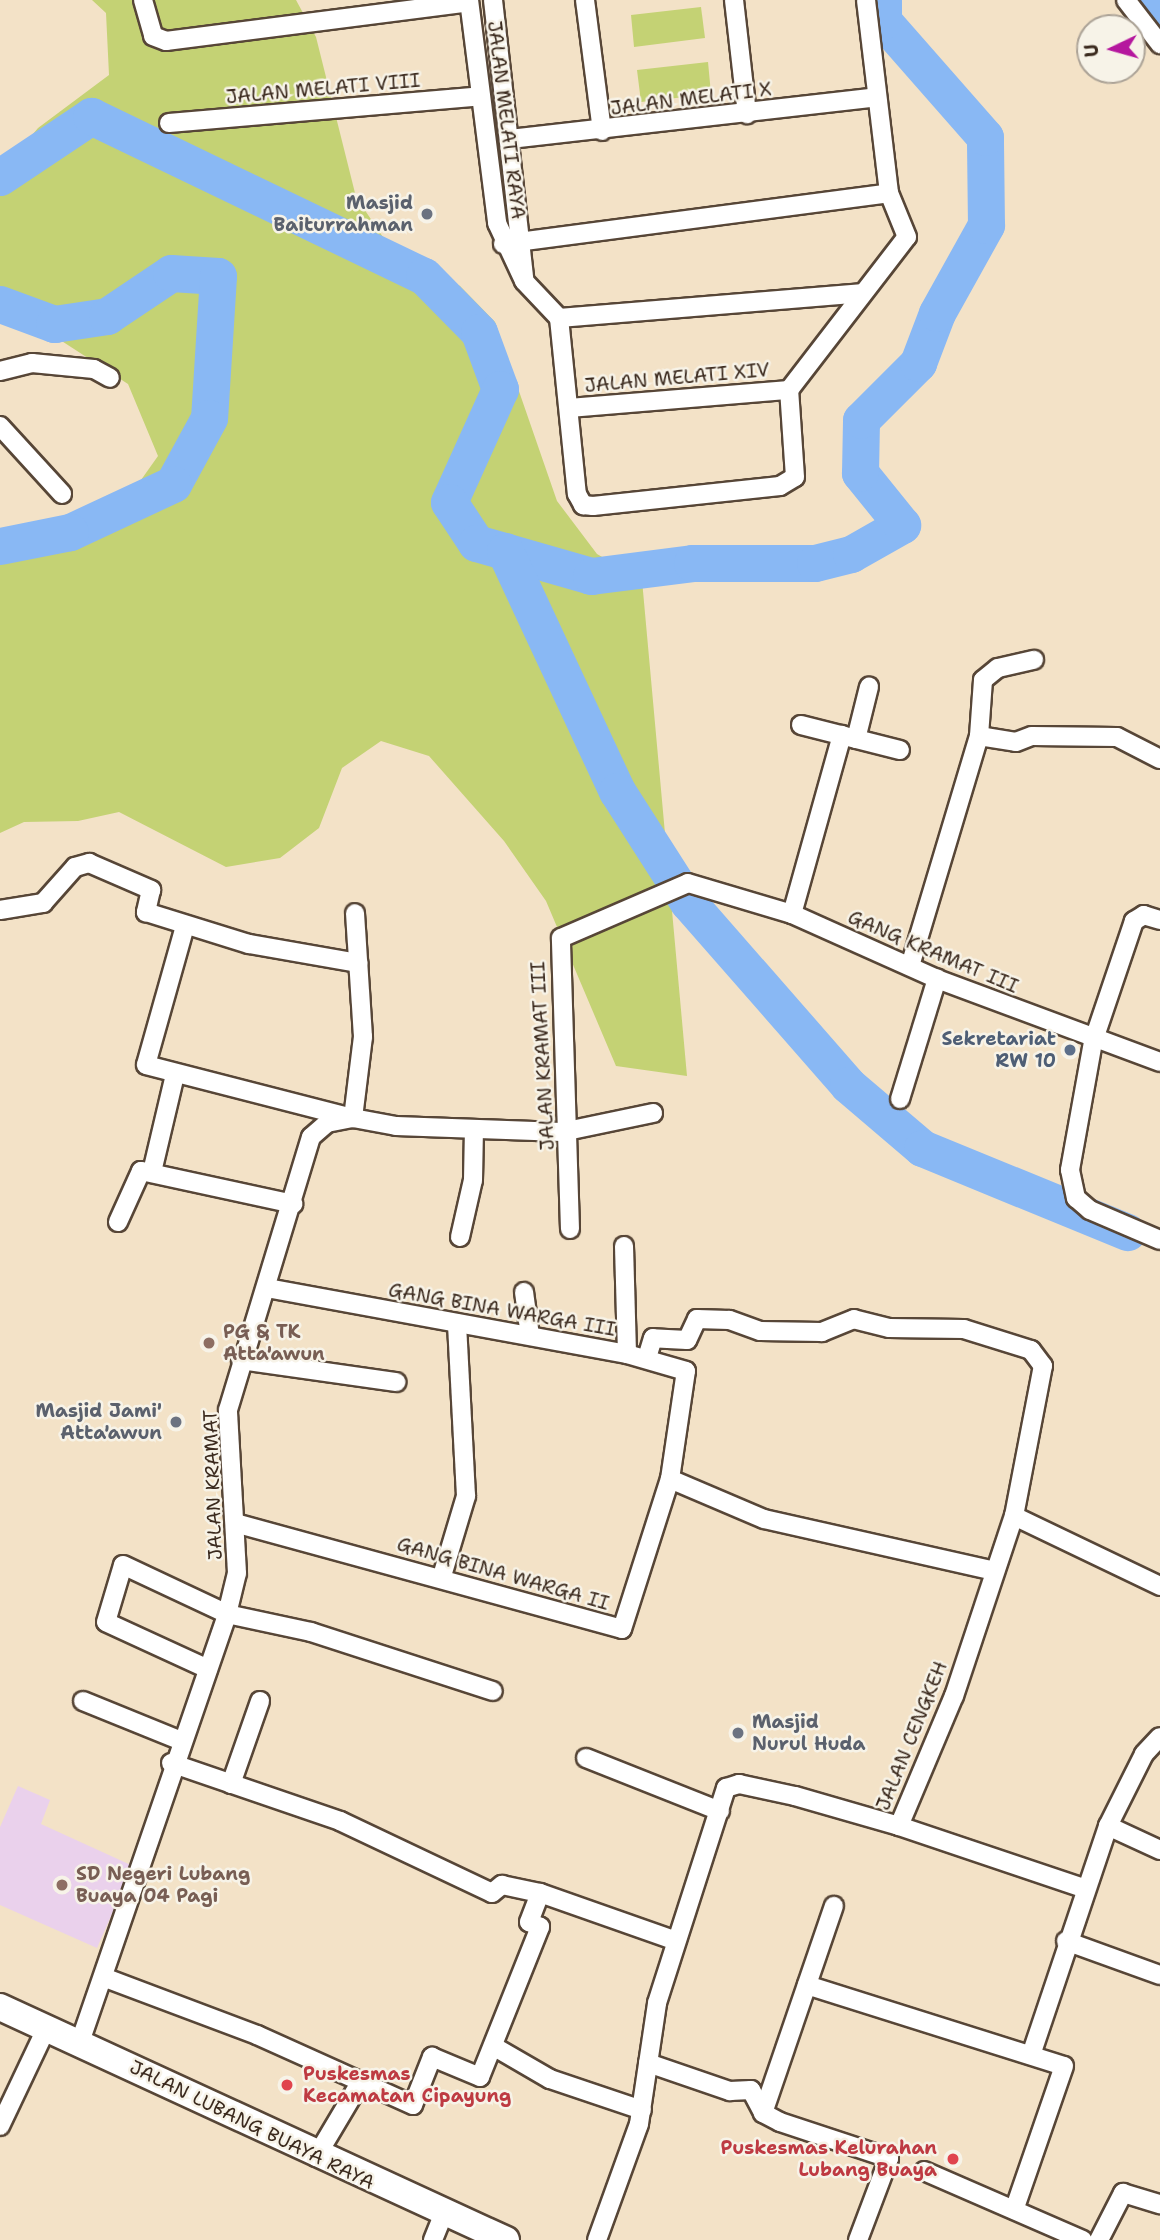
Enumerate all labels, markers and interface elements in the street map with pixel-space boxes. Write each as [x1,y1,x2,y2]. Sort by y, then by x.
north arrow [1076,14,1146,84]
street label: JALAN MELATI RAYA [483,19,529,221]
text: U [1079,43,1105,58]
street label: JALAN MELATI VIII [225,69,421,109]
street label: JALAN MELATI X [609,78,773,120]
place label: Masjid Baiturrahman [274,192,413,236]
marker: Masjid Baiturrahman [419,206,435,222]
street label: JALAN MELATI XIV [584,359,770,397]
street label: GANG KRAMAT III [844,906,1022,998]
street label: JALAN KRAMAT III [527,961,559,1151]
place label: Sekretariat RW 10 [941,1028,1056,1072]
marker: Sekretariat RW 10 [1062,1042,1078,1058]
street label: GANG BINA WARGA III [387,1279,617,1341]
place label: PG & TK Atta'awun [223,1321,325,1365]
marker: PG & TK Atta'awun [201,1335,217,1351]
place label: Masjid Jami' Atta'awun [36,1400,162,1444]
street label: JALAN KRAMAT [199,1409,227,1561]
marker: Masjid Jami' Atta'awun [168,1414,184,1430]
street label: GANG BINA WARGA II [394,1533,612,1615]
street label: JALAN CENGKEH [872,1658,952,1814]
place label: Masjid Nurul Huda [752,1711,866,1755]
marker: Masjid Nurul Huda [730,1725,746,1741]
place label: SD Negeri Lubang Buaya 04 Pagi [76,1863,250,1907]
marker: SD Negeri Lubang Buaya 04 Pagi [54,1877,70,1893]
street label: JALAN LUBANG BUAYA RAYA [126,2056,378,2194]
place label: Puskesmas Kecamatan Cipayung [303,2063,511,2107]
marker: Puskesmas Kecamatan Cipayung [277,2075,297,2095]
place label: Puskesmas Kelurahan Lubang Buaya [721,2137,937,2181]
marker: Puskesmas Kelurahan Lubang Buaya [943,2149,963,2169]

